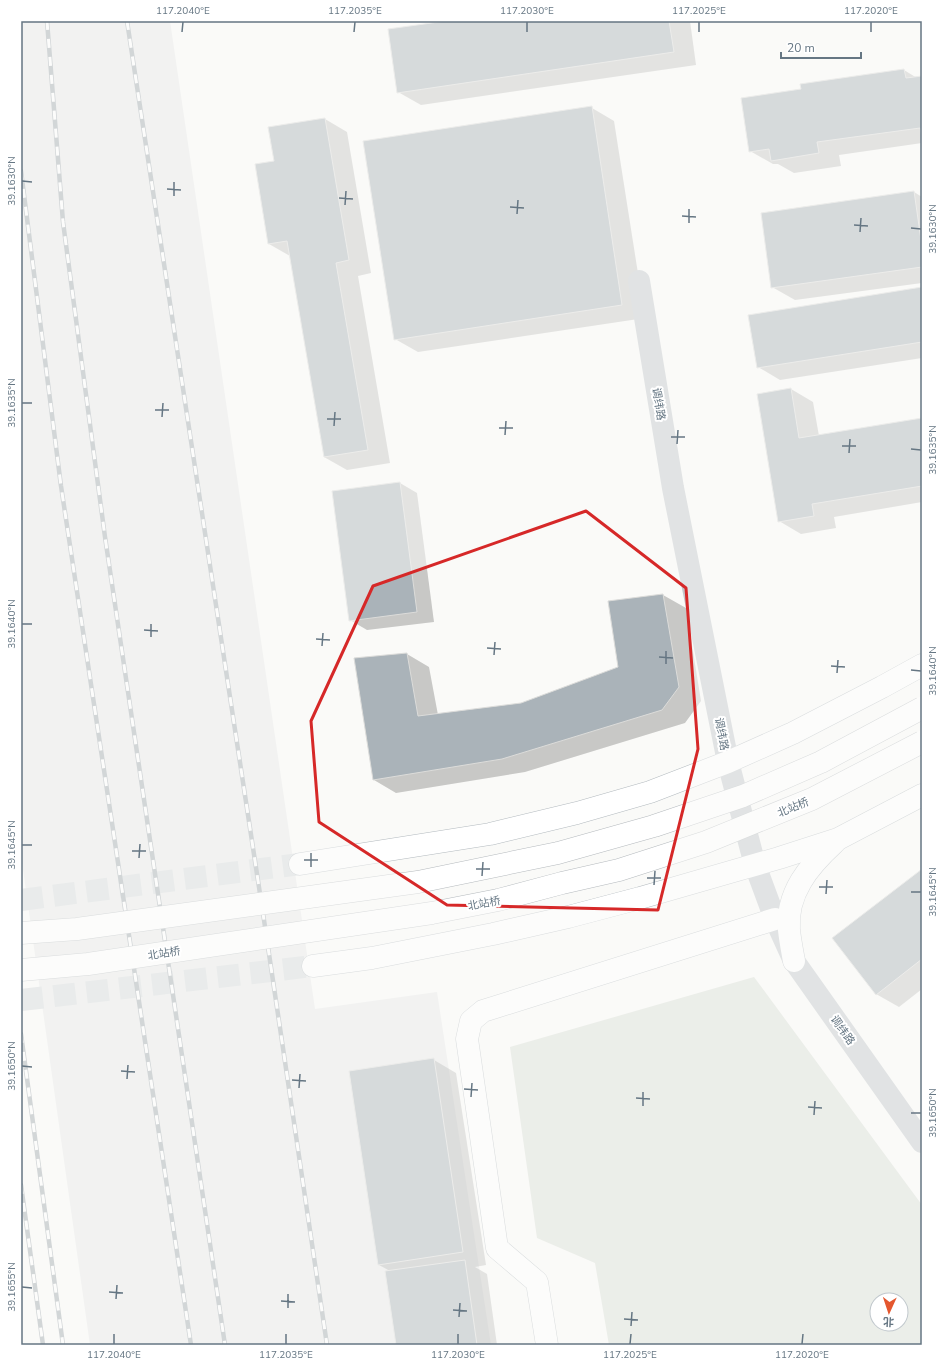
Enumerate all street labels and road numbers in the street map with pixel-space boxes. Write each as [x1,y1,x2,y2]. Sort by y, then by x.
street label: 调纬路 [649,387,668,422]
street label: 调纬路 [711,716,732,752]
street label: 北站桥 [775,794,811,821]
street label: 北站桥 [466,893,502,914]
street label: 北站桥 [147,944,182,963]
street label: 调纬路 [827,1012,858,1048]

